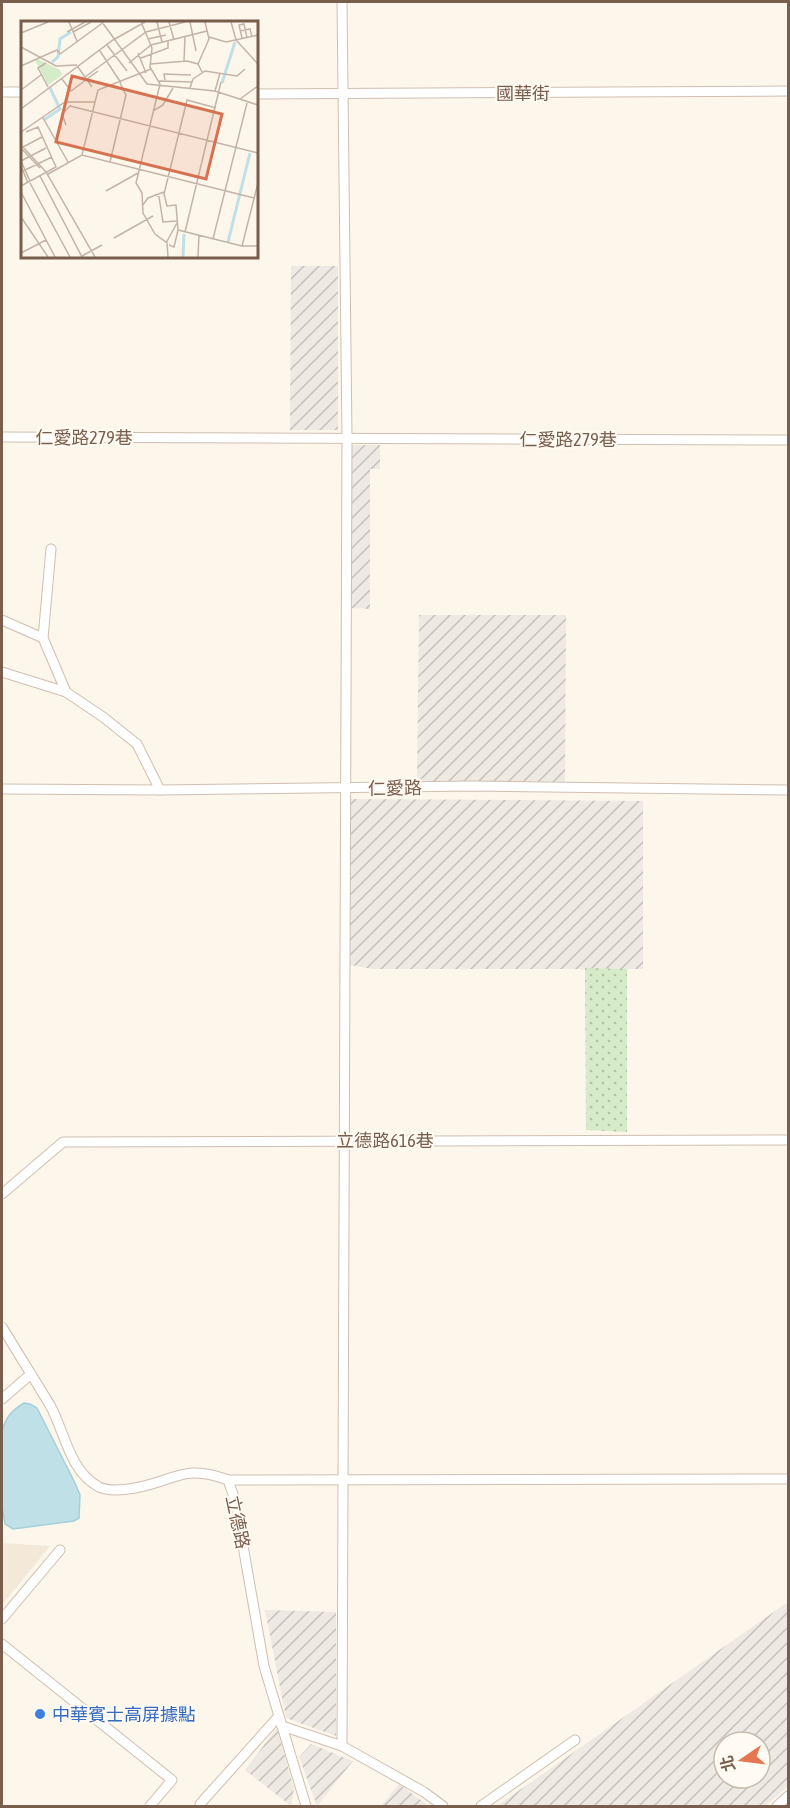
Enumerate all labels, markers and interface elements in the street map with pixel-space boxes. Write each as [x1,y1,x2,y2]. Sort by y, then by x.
inset map [21,21,258,258]
street label: 國華街 [496,83,550,104]
street label: 仁愛路279巷 [35,427,133,448]
street label: 仁愛路279巷 [519,429,617,450]
street label: 仁愛路 [368,777,422,799]
street label: 立德路616巷 [336,1130,434,1151]
street label: 立德路 [222,1493,254,1551]
place label: 中華賓士高屏據點 [52,1704,196,1725]
marker: 中華賓士高屏據點 [33,1707,47,1721]
north arrow [712,1730,772,1790]
text: 北 [717,1754,738,1774]

